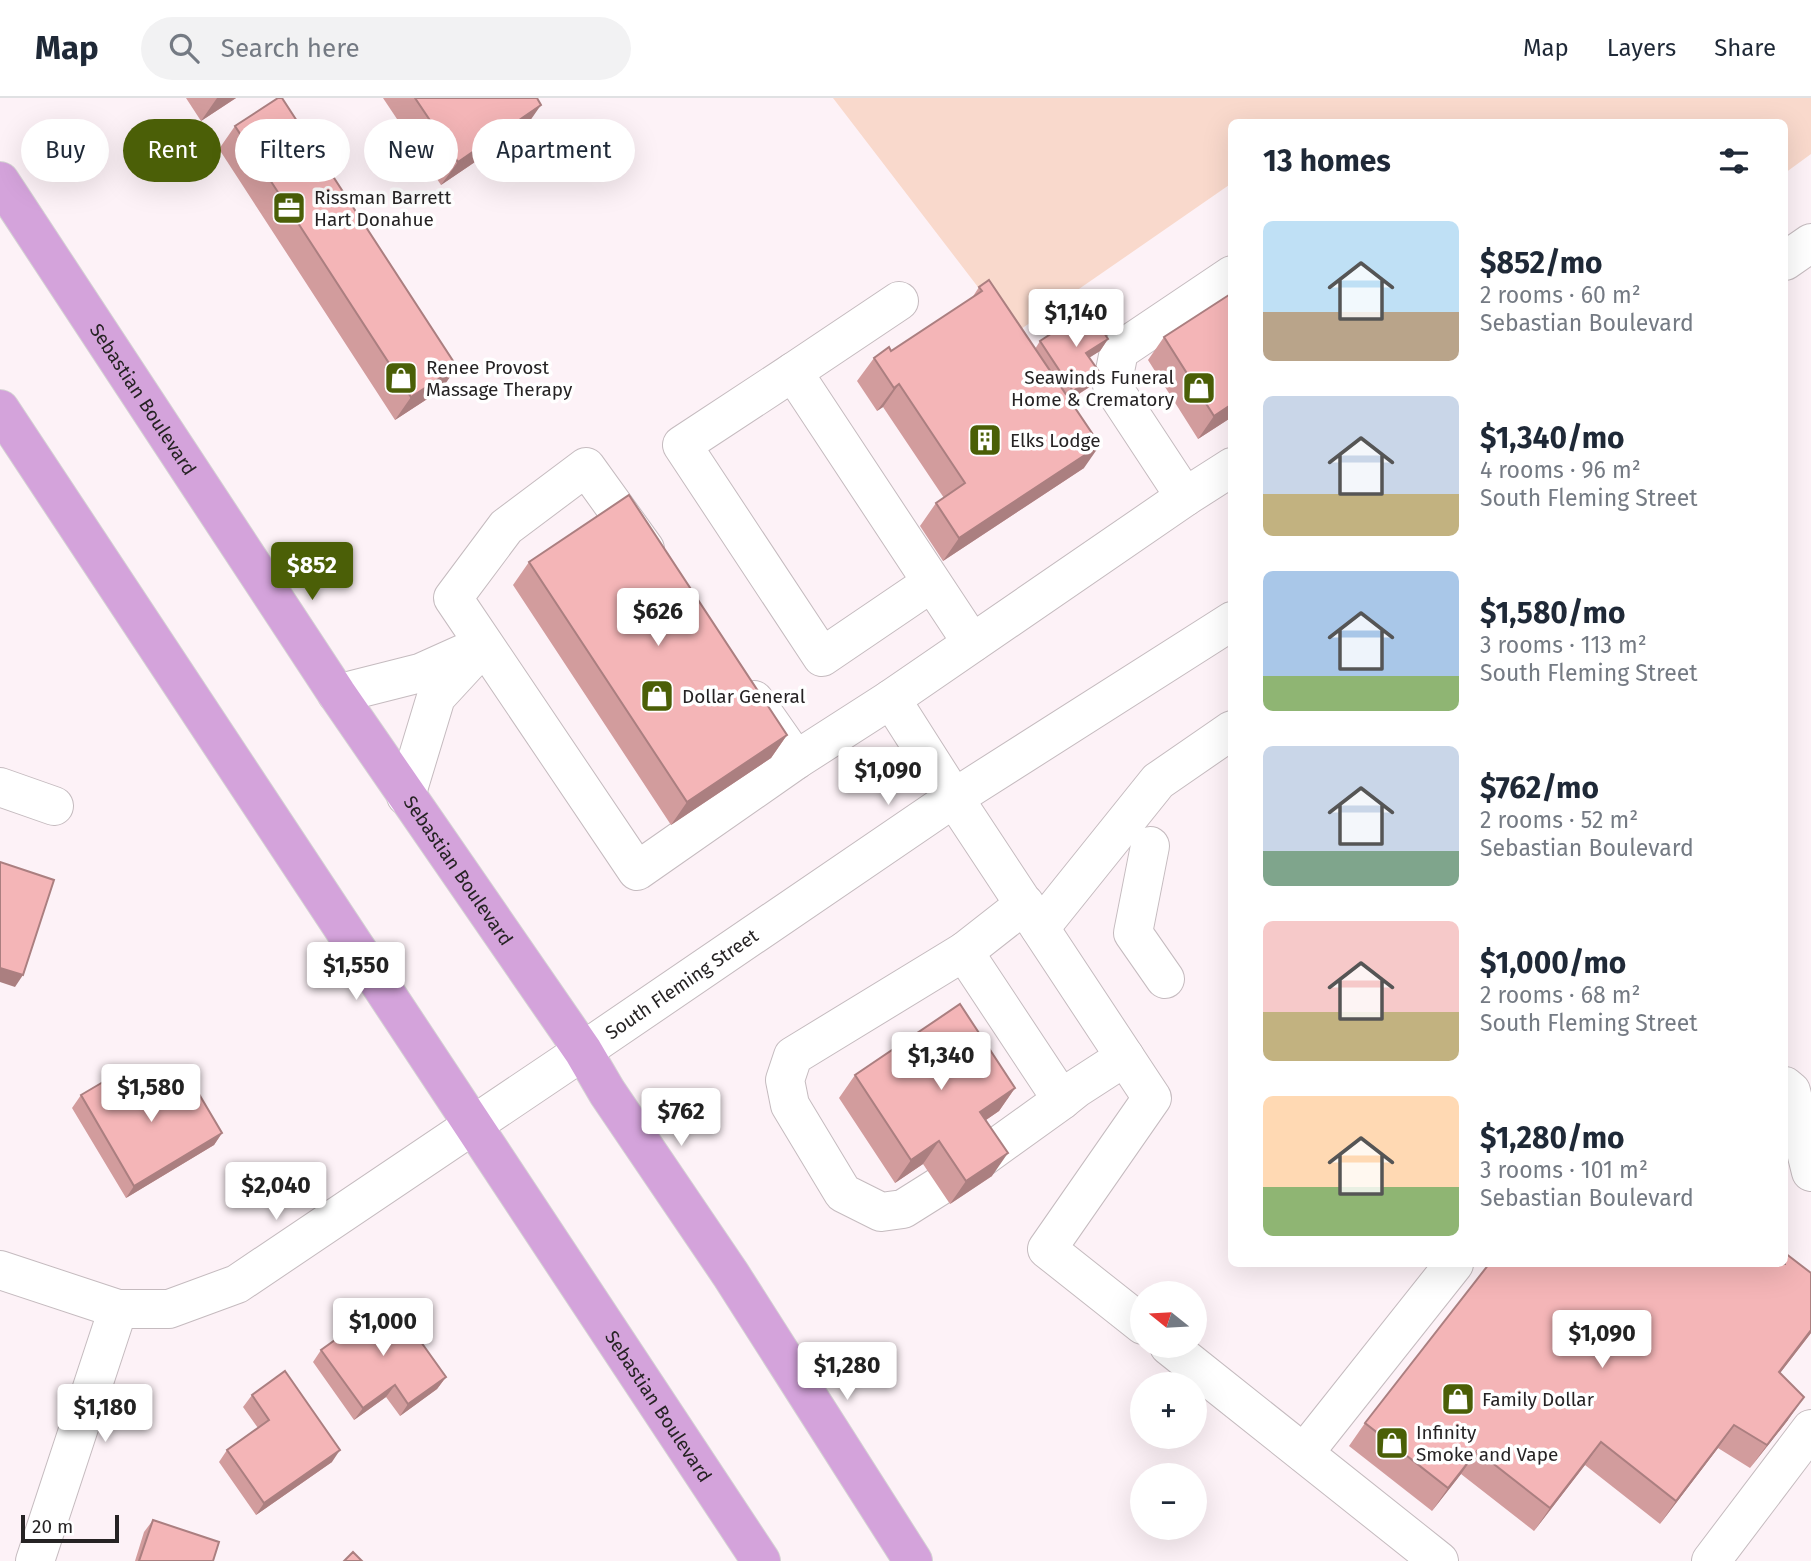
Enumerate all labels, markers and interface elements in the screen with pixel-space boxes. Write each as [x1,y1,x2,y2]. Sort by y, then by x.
search box [141,17,631,80]
text: Map [35,28,99,68]
icon: search [165,29,203,67]
text: Search here [221,33,360,64]
text: Map [1523,34,1569,62]
text: Layers [1607,34,1676,62]
text: Share [1714,34,1776,62]
chip: Buy [21,119,109,182]
chip: Rent [123,119,221,182]
chip: Filters [235,119,350,182]
chip: New [364,119,458,182]
chip: Apartment [472,119,635,182]
icon: filters [1715,142,1753,180]
text: 13 homes [1263,143,1391,179]
place label: Rissman Barrett Hart Donahue [314,186,451,231]
office icon: Rissman Barrett Hart Donahue [270,189,308,227]
text: $852/mo [1480,245,1603,281]
icon: home [1319,249,1403,333]
text: 2 rooms · 60 m² [1480,281,1641,309]
pin: $1,140 [1019,289,1133,349]
text: $1,140 [1045,298,1107,326]
text: Sebastian Boulevard [1480,309,1694,337]
street label: Sebastian Boulevard [85,319,201,479]
place label: Renee Provost Massage Therapy [426,356,573,401]
shop icon: Renee Provost Massage Therapy [382,359,420,397]
place label: Seawinds Funeral Home & Crematory [1011,366,1175,411]
shop icon: Seawinds Funeral Home & Crematory [1180,369,1218,407]
text: $1,340/mo [1480,420,1625,456]
building icon: Elks Lodge [966,421,1004,459]
icon: home [1319,424,1403,508]
place label: Elks Lodge [1010,429,1101,452]
text: 4 rooms · 96 m² [1480,456,1641,484]
text: South Fleming Street [1480,484,1698,512]
pin: $852 [271,542,353,602]
text: $852 [287,551,337,579]
pin: $626 [617,588,699,648]
text: $1,580/mo [1480,595,1625,631]
text: $626 [633,597,683,625]
icon: home [1319,599,1403,683]
text: 3 rooms · 113 m² [1480,631,1647,659]
text: South Fleming Street [1480,659,1698,687]
shop icon: Dollar General [638,677,676,715]
place label: Dollar General [682,685,806,708]
pin: $1,090 [831,748,945,807]
text: $1,090 [854,756,922,784]
text: $762/mo [1480,770,1599,806]
icon: home [1319,774,1403,858]
street label: Sebastian Boulevard [399,791,518,950]
text: 2 rooms · 52 m² [1480,806,1638,834]
text: Sebastian Boulevard [1480,834,1694,862]
street label: South Fleming Street [601,924,762,1044]
pin: $1,550 [299,942,413,1002]
text: $1,000/mo [1480,945,1626,981]
icon: home [1319,949,1403,1033]
text: $1,550 [323,951,389,979]
text: 2 rooms · 68 m² [1480,981,1641,1009]
text: South Fleming Street [1480,1009,1698,1037]
pin: $1,340 [884,1032,998,1092]
text: $1,340 [908,1041,974,1069]
pin: $1,580 [94,1065,208,1124]
text: $1,580 [117,1073,185,1101]
pin: $762 [640,1088,722,1148]
text: $762 [657,1097,705,1125]
text: $1,280/mo [1480,1120,1625,1156]
icon: home [1319,1124,1403,1208]
text: 3 rooms · 101 m² [1480,1156,1648,1184]
pin: $2,040 [219,1162,333,1222]
text: $2,040 [241,1171,311,1199]
text: Sebastian Boulevard [1480,1184,1694,1212]
north arrow [1130,1281,1208,1358]
map controls [1130,1281,1207,1540]
pin: $1,000 [326,1298,440,1358]
text: $1,000 [349,1307,417,1335]
pin: $1,090 [1545,1310,1659,1370]
text: $1,090 [1568,1319,1636,1347]
street label: Sebastian Boulevard [600,1326,717,1486]
pin: $1,280 [790,1342,904,1402]
text: $1,280 [814,1351,880,1379]
button: + [1130,1372,1207,1449]
shop icon: Family Dollar [1439,1380,1477,1418]
pin: $1,180 [48,1384,162,1444]
place label: Family Dollar [1482,1388,1595,1411]
text: $1,180 [73,1393,137,1421]
place label: Infinity Smoke and Vape [1416,1421,1558,1466]
shop icon: Infinity Smoke and Vape [1373,1424,1411,1462]
button: − [1130,1463,1207,1540]
scale bar [21,1512,119,1544]
text: 20 m [32,1515,73,1538]

